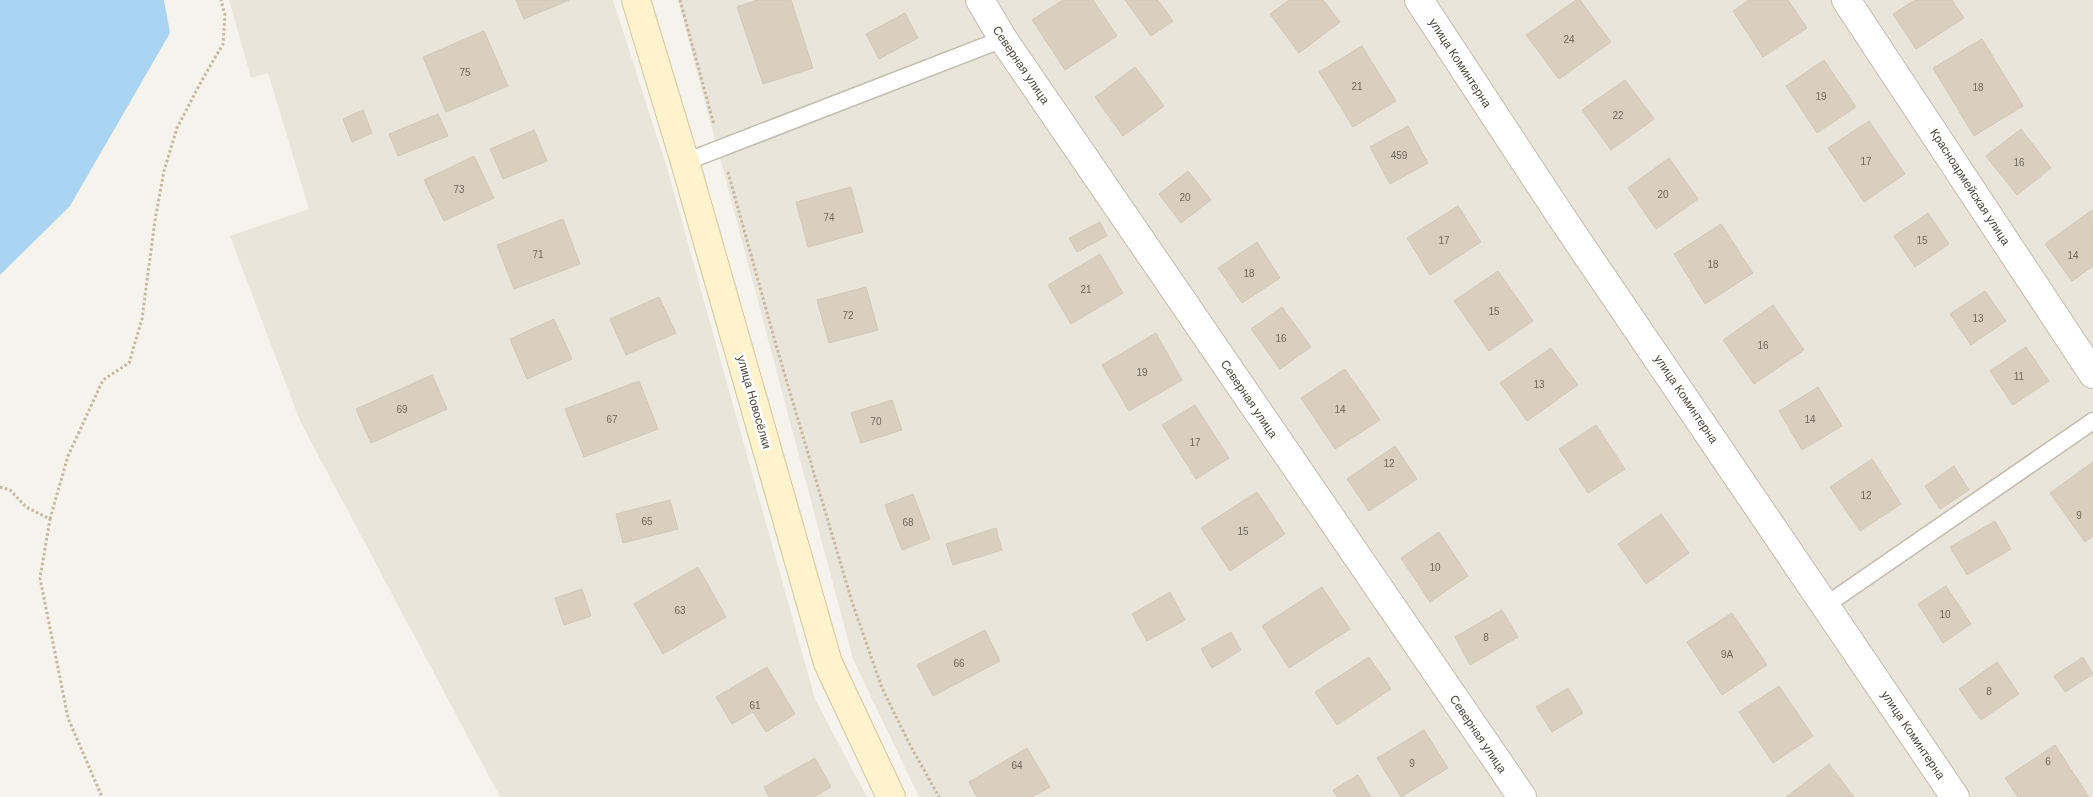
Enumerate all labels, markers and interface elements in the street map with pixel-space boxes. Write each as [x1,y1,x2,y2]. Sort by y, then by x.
street label: улица Коминтерна [1426,16,1494,111]
street label: Северная улица [990,23,1052,107]
house number: 24 [1563,34,1575,45]
house number: 75 [459,67,471,78]
house number: 21 [1351,81,1363,92]
house number: 18 [1972,82,1984,93]
house number: 19 [1815,91,1827,102]
house number: 22 [1612,110,1624,121]
street label: Красноармейская улица [1927,126,2013,248]
house number: 459 [1391,150,1408,161]
house number: 17 [1860,156,1872,167]
house number: 16 [2013,157,2025,168]
house number: 73 [453,184,465,195]
house number: 20 [1657,189,1669,200]
house number: 20 [1179,192,1191,203]
house number: 74 [823,212,835,223]
house number: 17 [1438,235,1450,246]
house number: 15 [1916,235,1928,246]
house number: 71 [532,249,544,260]
house number: 14 [2067,250,2079,261]
house number: 18 [1707,259,1719,270]
house number: 18 [1243,268,1255,279]
house number: 21 [1080,284,1092,295]
house number: 15 [1488,306,1500,317]
house number: 72 [842,310,854,321]
house number: 13 [1972,313,1984,324]
house number: 16 [1275,333,1287,344]
house number: 16 [1757,340,1769,351]
street label: улица Коминтерна [1651,352,1721,446]
street label: улица Новосёлки [734,354,774,450]
street label: Северная улица [1218,357,1280,441]
house number: 19 [1136,367,1148,378]
house number: 11 [2014,371,2025,382]
house number: 13 [1533,379,1545,390]
house number: 69 [396,404,408,415]
house number: 14 [1334,404,1346,415]
house number: 67 [606,414,618,425]
house number: 14 [1804,414,1816,425]
house number: 70 [870,416,882,427]
house number: 17 [1189,437,1201,448]
house number: 12 [1383,458,1395,469]
house number: 12 [1860,490,1872,501]
house number: 9 [2076,510,2082,521]
house number: 65 [641,516,653,527]
house number: 68 [902,517,914,528]
house number: 15 [1237,526,1249,537]
house number: 10 [1429,562,1441,573]
house number: 63 [674,605,686,616]
house number: 10 [1939,609,1951,620]
house number: 8 [1483,632,1489,643]
house number: 9А [1721,649,1733,660]
house number: 66 [953,658,965,669]
house number: 8 [1986,686,1992,697]
street label: улица Коминтерна [1878,688,1948,782]
street label: Северная улица [1447,692,1509,776]
house number: 61 [749,700,761,711]
house number: 6 [2045,756,2051,767]
house number: 9 [1409,758,1415,769]
house number: 64 [1011,760,1023,771]

